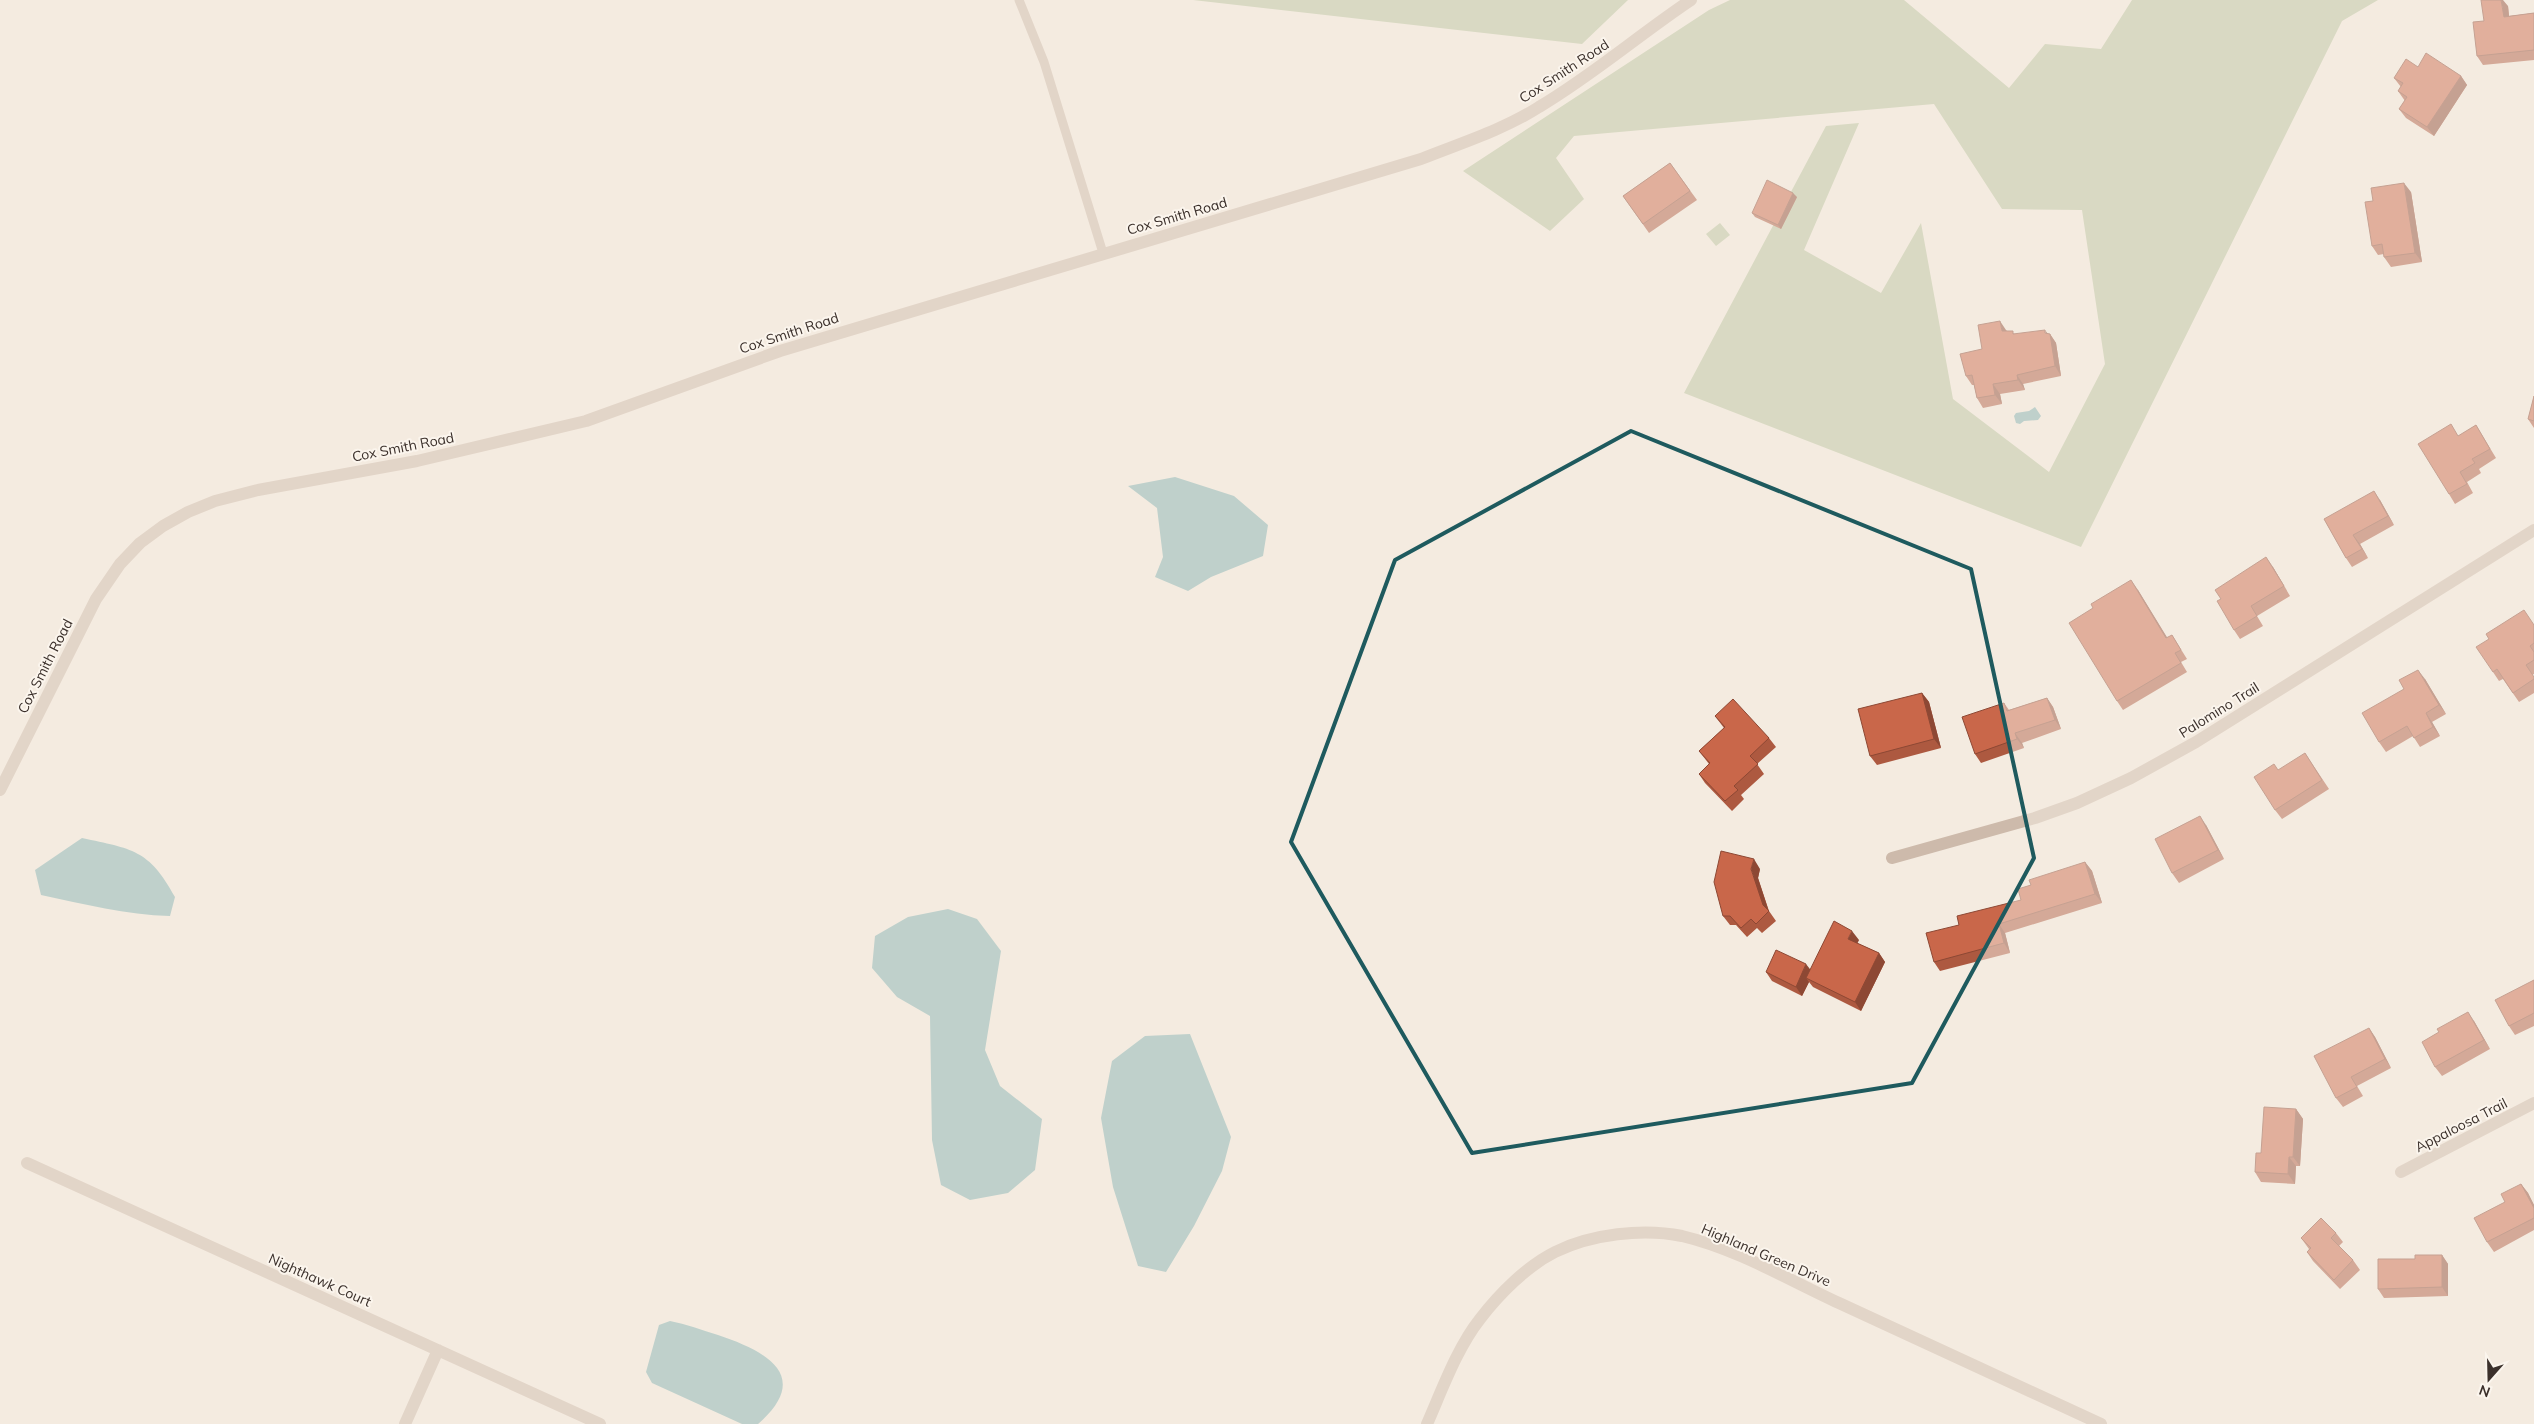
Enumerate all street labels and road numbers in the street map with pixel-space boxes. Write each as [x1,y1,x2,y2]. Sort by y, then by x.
street label: Cox Smith Road [1516,35,1612,107]
street label: Cox Smith Road [1125,193,1229,239]
street label: Cox Smith Road [737,308,841,358]
street label: Cox Smith Road [350,428,456,466]
street label: Cox Smith Road [13,616,77,716]
street label: Palomino Trail [2175,678,2263,742]
street label: Appaloosa Trail [2412,1094,2510,1156]
street label: Highland Green Drive [1699,1220,1833,1290]
street label: Nighthawk Court [266,1249,374,1311]

